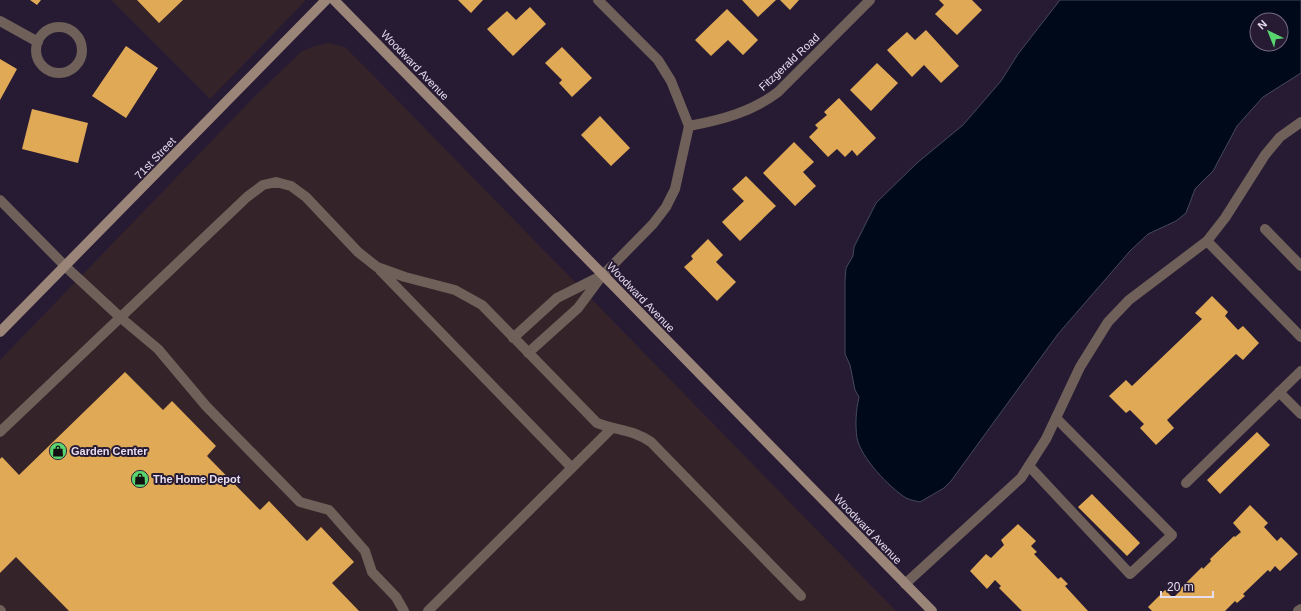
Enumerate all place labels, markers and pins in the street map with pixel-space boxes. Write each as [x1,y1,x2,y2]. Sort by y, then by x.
shop icon: Garden Center [48,441,68,461]
place label: Garden Center [71,445,148,457]
shop icon: The Home Depot [130,469,150,489]
place label: The Home Depot [153,473,241,485]

